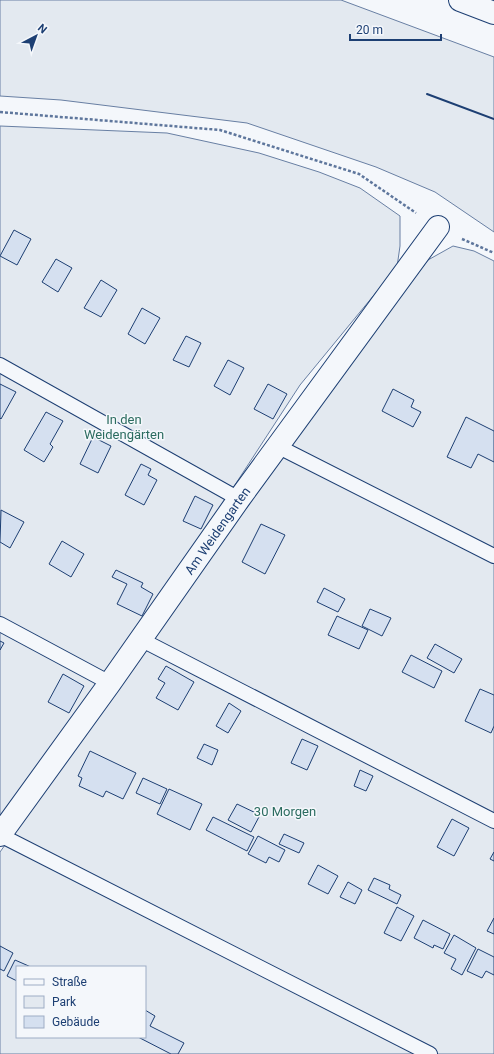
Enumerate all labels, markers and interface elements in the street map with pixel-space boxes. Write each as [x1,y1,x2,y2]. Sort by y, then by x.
north arrow [16,16,56,56]
scale bar [350,16,441,42]
text: N [35,21,50,36]
text: 20 m [356,23,383,37]
park label: In den Weidengärten [84,412,164,442]
street label: Am Weidengarten [181,484,253,577]
park label: 30 Morgen [254,804,316,819]
legend [16,966,146,1038]
text: Straße [52,975,87,989]
text: Park [52,995,77,1009]
text: Gebäude [52,1015,100,1029]

